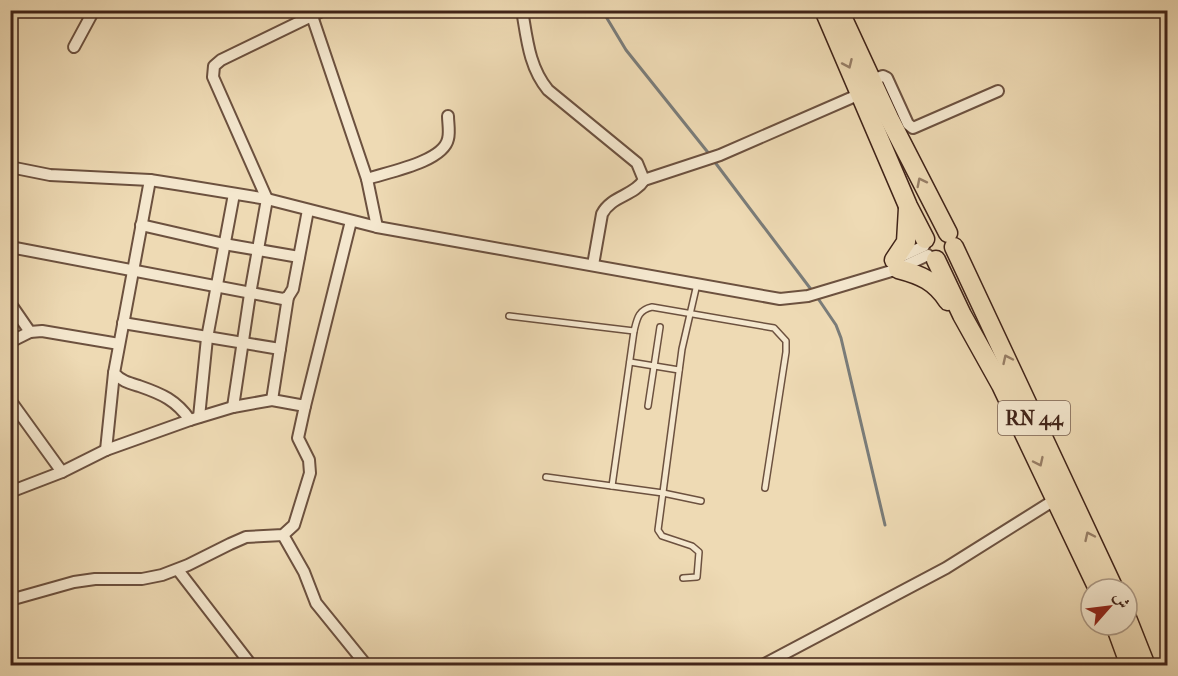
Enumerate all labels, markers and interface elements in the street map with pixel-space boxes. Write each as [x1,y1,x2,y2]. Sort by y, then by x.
one-way arrow [840,58,852,69]
one-way arrow [916,177,928,188]
one-way arrow [1002,355,1014,366]
road number: RN 44 [998,401,1070,435]
one-way arrow [1031,455,1043,466]
one-way arrow [1085,531,1097,542]
north arrow [1079,577,1139,637]
text: ش [1110,589,1134,612]

